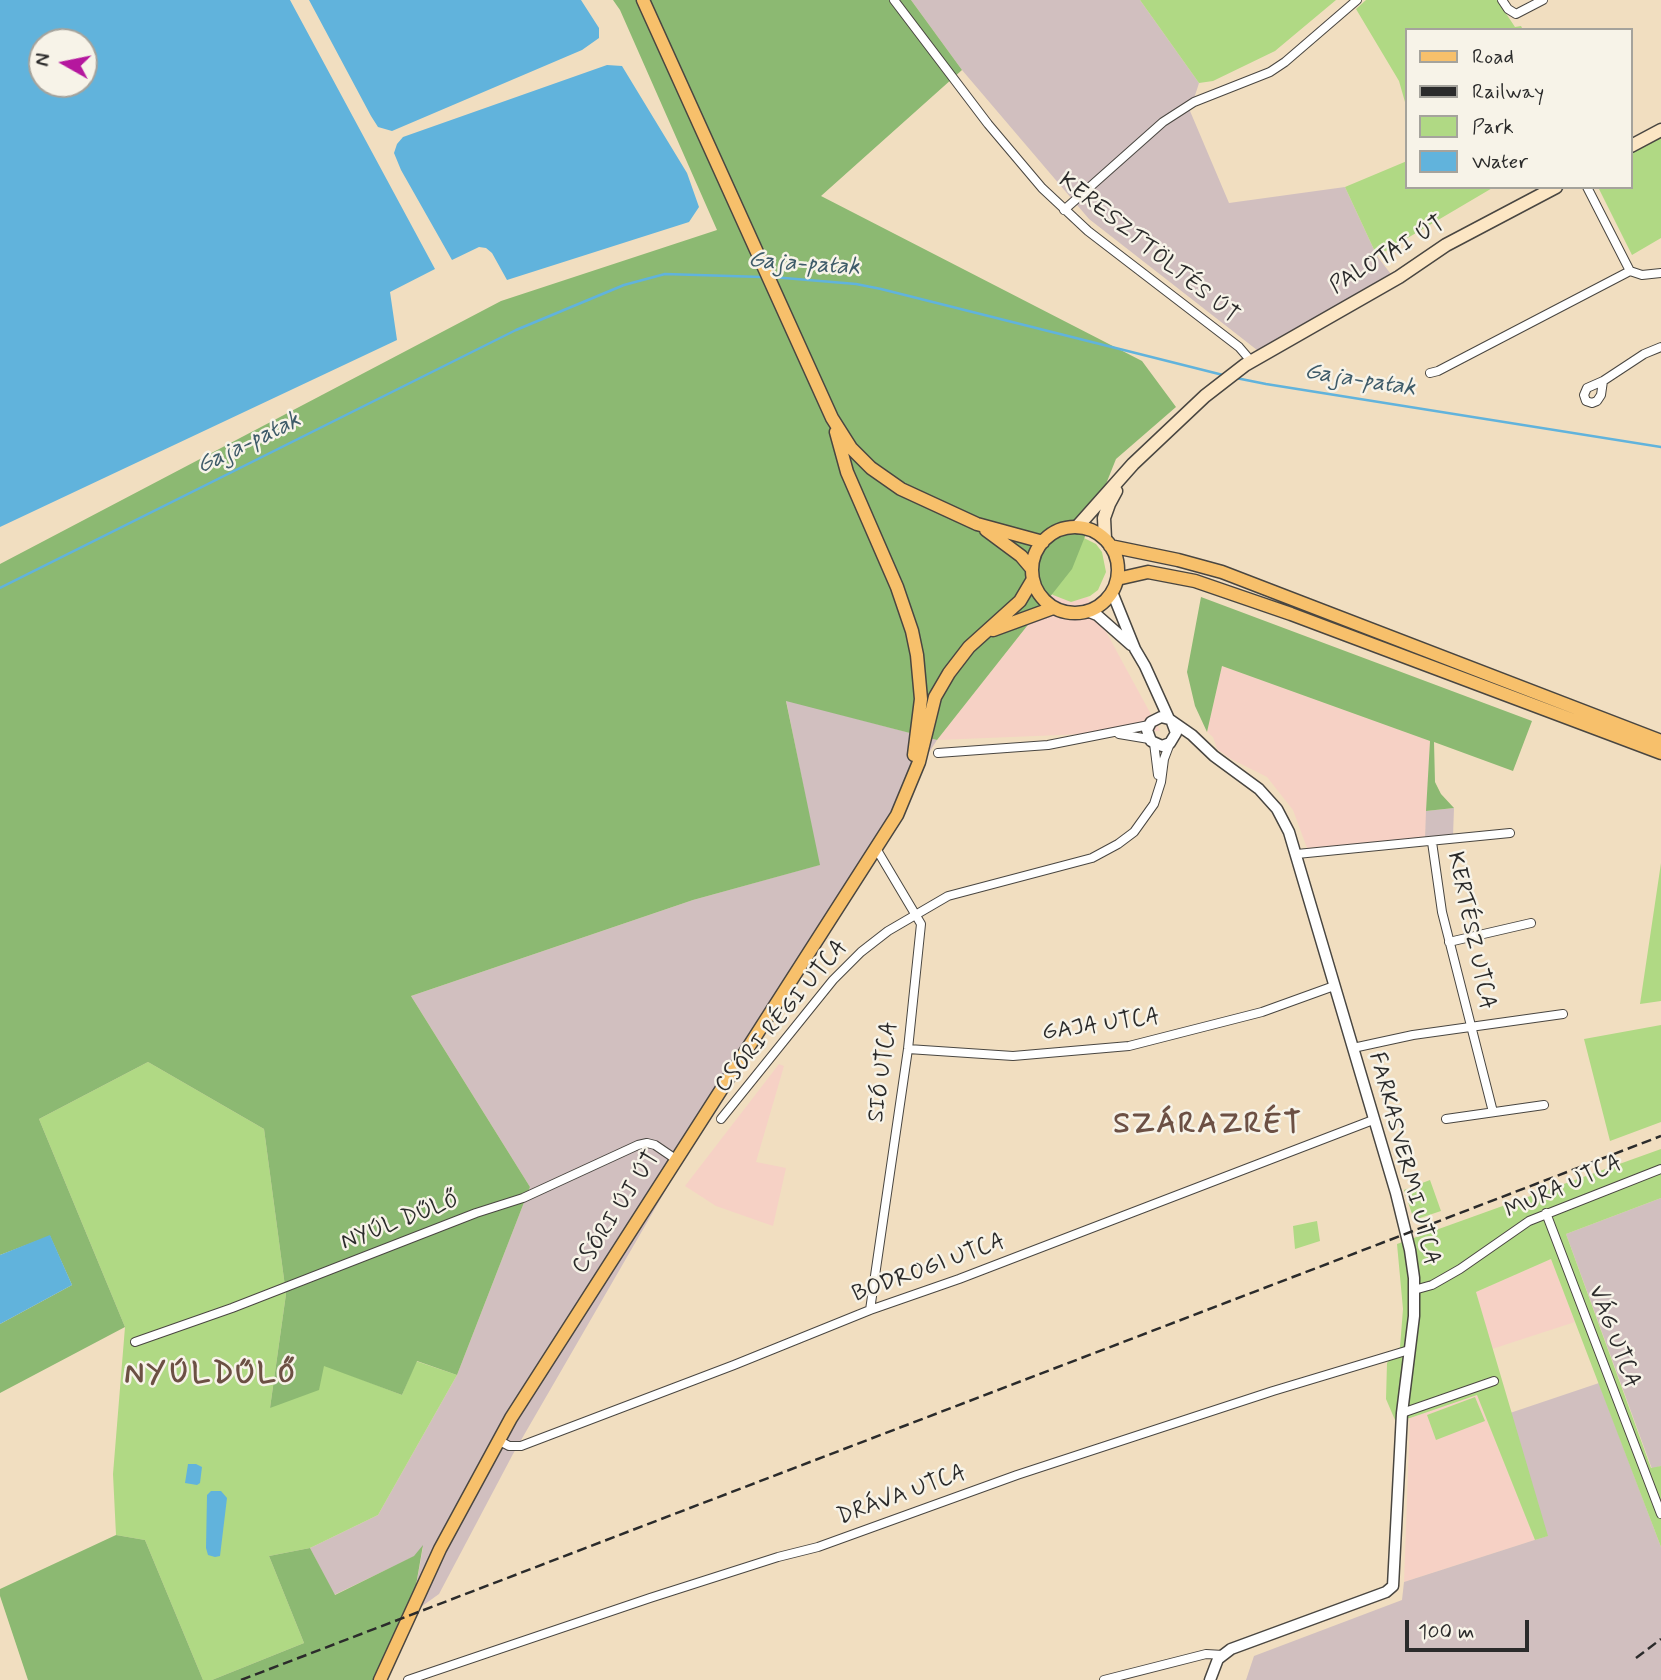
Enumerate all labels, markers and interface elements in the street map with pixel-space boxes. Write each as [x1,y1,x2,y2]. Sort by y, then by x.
north arrow [28,28,98,98]
legend [1406,28,1633,189]
text: Road [1472,43,1514,71]
text: N [30,52,57,68]
text: Railway [1472,78,1544,106]
text: Park [1472,113,1514,141]
text: Water [1472,148,1528,176]
street label: KERESZTTÖLTÉS ÚT [1052,168,1244,330]
street label: PALOTAI ÚT [1325,211,1451,301]
water label: Gaja-patak [747,247,861,283]
water label: Gaja-patak [1302,358,1418,404]
water label: Gaja-patak [192,406,306,482]
street label: KERTÉSZ UTCA [1440,850,1500,1012]
street label: CSÓRI RÉGI UTCA [710,935,854,1099]
street label: GAJA UTCA [1040,1004,1162,1048]
street label: SIÓ UTCA [863,1020,905,1124]
street label: FARKASVERMI UTCA [1361,1050,1445,1268]
district label: SZÁRAZRÉT [1117,1108,1299,1144]
street label: CSÓRI ÚJ ÚT [567,1146,667,1280]
street label: MURA UTCA [1501,1150,1627,1226]
street label: NYÚL DŰLŐ [337,1187,465,1257]
street label: BODROGI UTCA [849,1229,1009,1309]
street label: VÁG UTCA [1581,1282,1645,1392]
district label: NYÚLDŰLŐ [128,1358,296,1394]
street label: DRÁVA UTCA [834,1460,970,1532]
scale bar [1409,1606,1533,1650]
text: 100 m [1418,1618,1474,1646]

